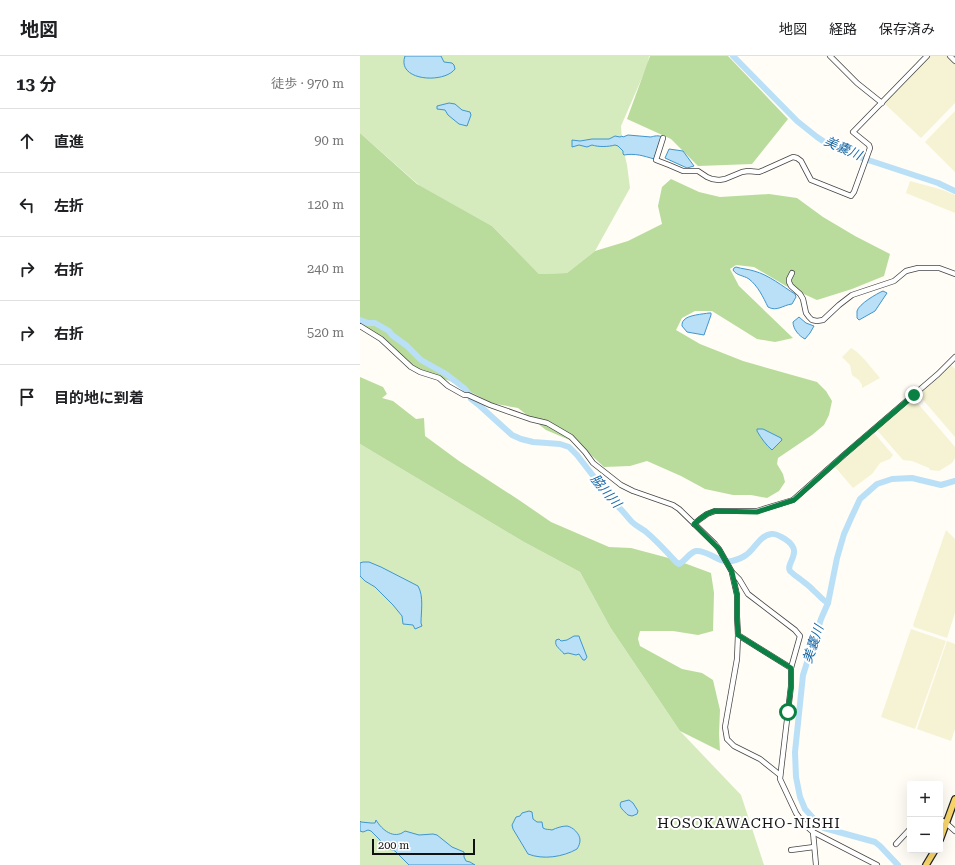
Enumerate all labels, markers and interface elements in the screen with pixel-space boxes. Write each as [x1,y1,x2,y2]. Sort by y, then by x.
text: 地図 [20,18,58,41]
text: 地図 [779,21,807,37]
text: 経路 [829,21,857,37]
text: 保存済み [879,21,935,37]
text: 13 分 [16,74,56,94]
text: 徒歩 · 970 m [271,76,344,91]
icon: ahead [16,130,38,152]
text: 直進 [54,133,84,151]
text: 90 m [314,133,344,148]
water label: 美嚢川 [822,133,866,164]
icon: left [16,194,38,216]
text: 左折 [54,197,84,215]
text: 120 m [307,197,344,212]
icon: right [16,258,38,280]
text: 右折 [54,261,84,279]
text: 240 m [307,261,344,276]
icon: right [16,322,38,344]
text: 右折 [54,325,84,343]
text: 520 m [307,325,344,340]
icon: arrive [16,386,38,408]
route end [905,386,923,404]
text: 目的地に到着 [54,389,144,407]
water label: 脇川川 [588,471,626,512]
water label: 美嚢川 [800,621,827,665]
route start [779,703,797,721]
map controls [907,781,943,853]
button: + [907,781,943,817]
district label: HOSOKAWACHO-NISHI [657,815,841,831]
button: − [907,817,943,853]
scale bar [372,837,475,856]
text: 200 m [378,839,409,852]

